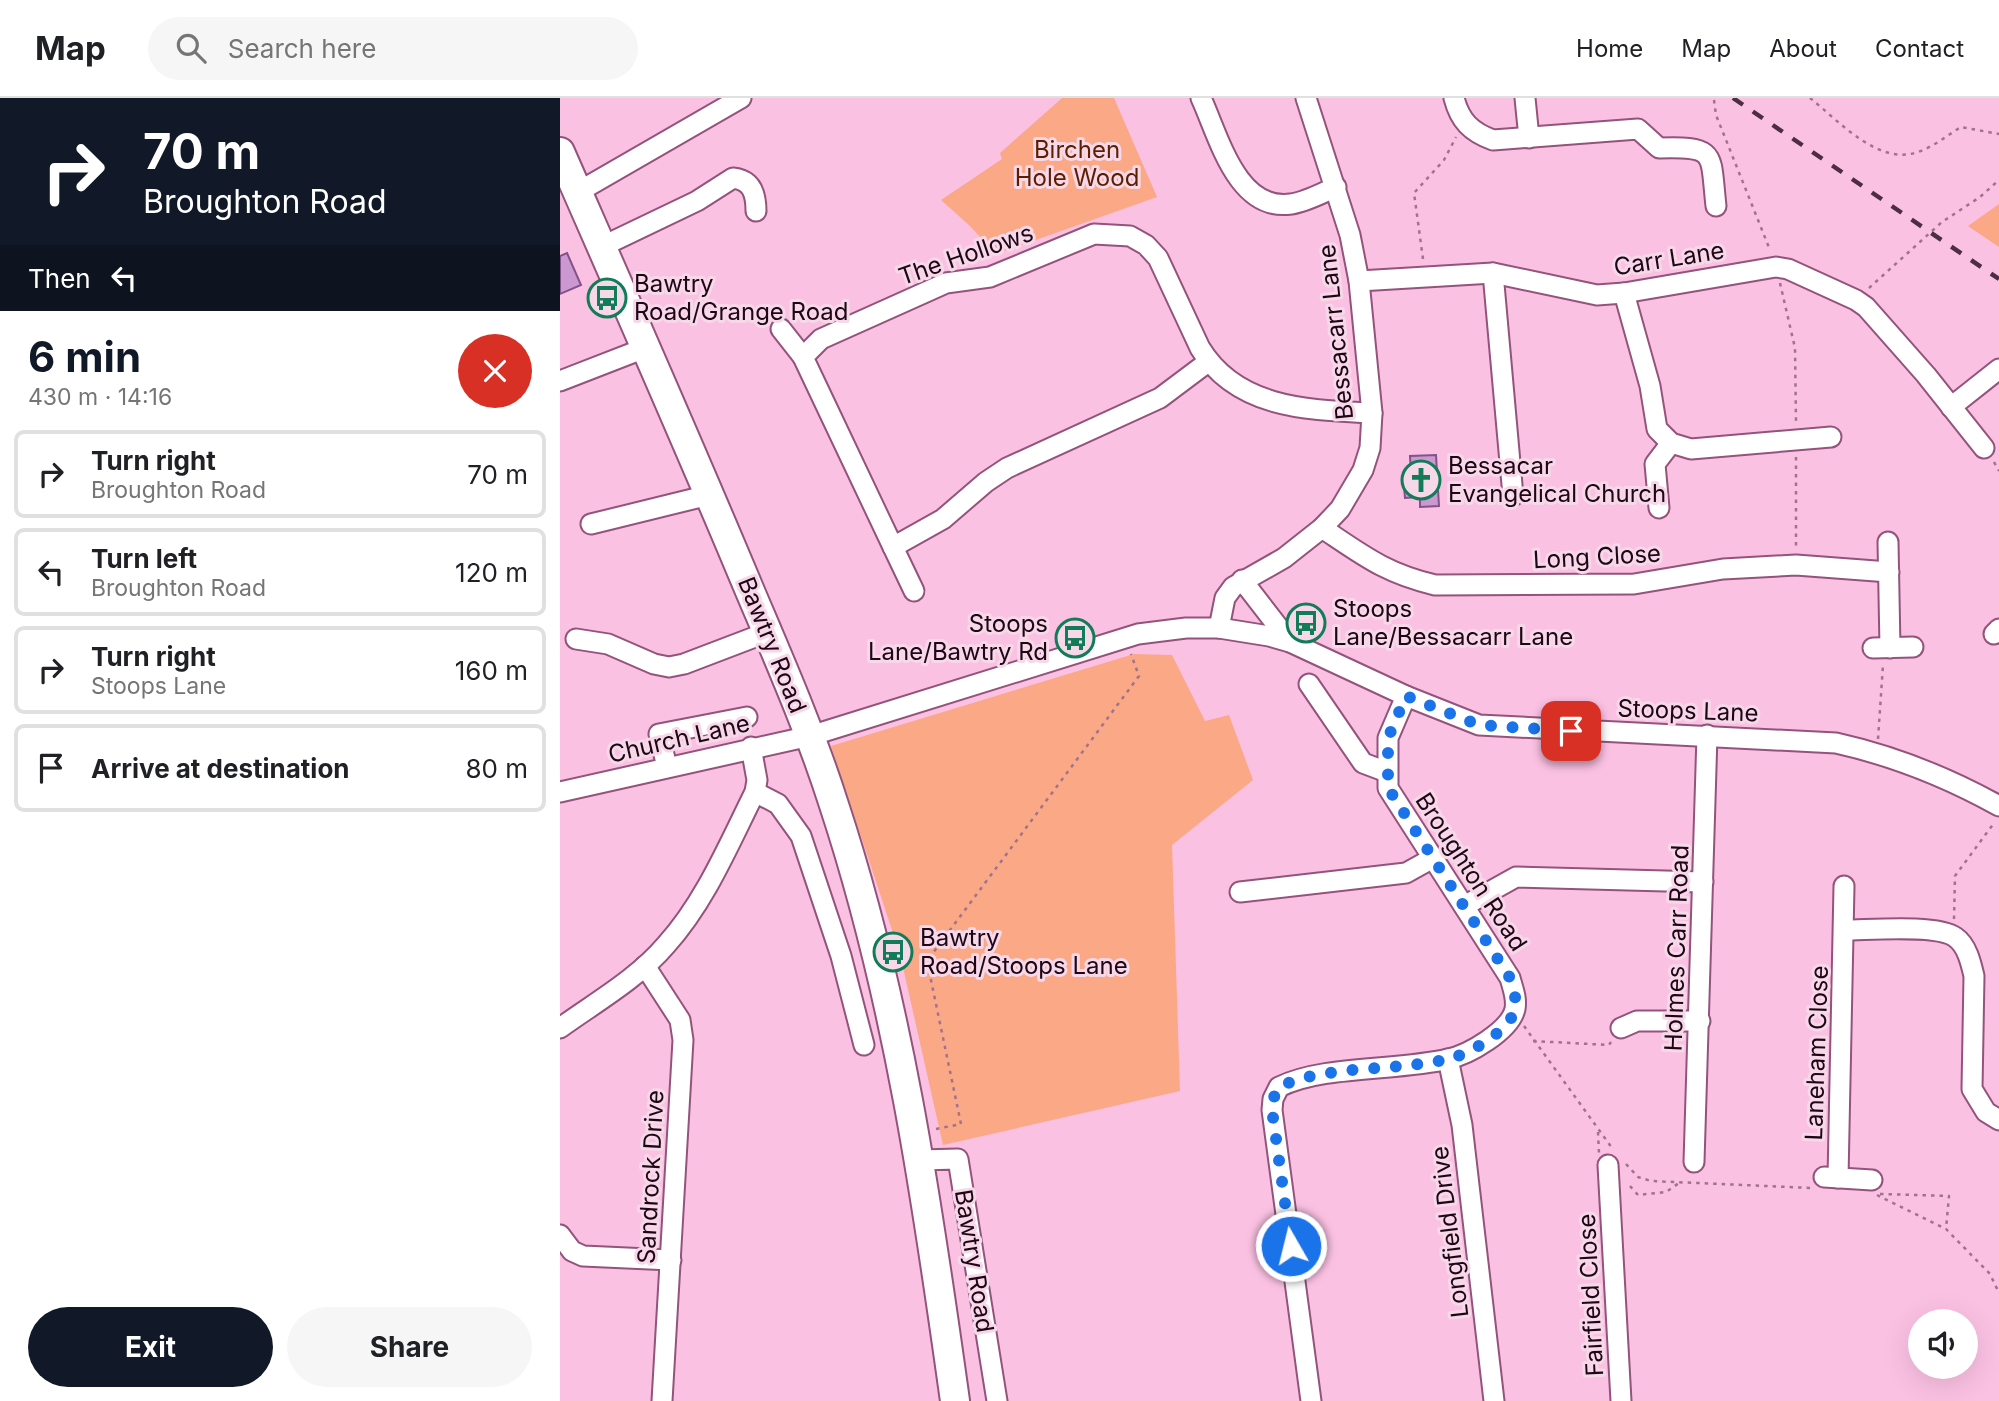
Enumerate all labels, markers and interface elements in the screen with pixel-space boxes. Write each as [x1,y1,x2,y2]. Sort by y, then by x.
search box [148,17,638,80]
text: Map [35,28,106,68]
icon: search [172,29,210,67]
text: Search here [228,33,376,64]
text: Home [1576,34,1643,63]
text: Map [1681,34,1731,63]
text: About [1769,34,1837,63]
text: Contact [1875,34,1964,63]
text: 70 m [143,122,260,181]
icon: right [28,126,119,217]
park label: Birchen Hole Wood [1015,135,1139,192]
text: Broughton Road [143,182,387,221]
street label: The Hollows [895,218,1037,291]
street label: Carr Lane [1612,235,1726,282]
street label: Bessacarr Lane [1312,243,1359,421]
icon: left [105,259,143,297]
text: Then [28,263,91,294]
place label: Bawtry Road/Grange Road [634,269,849,326]
bus stop icon: Bawtry Road/Grange Road [586,277,628,319]
text: 6 min [28,331,141,382]
button: close [458,334,532,408]
text: 430 m · 14:16 [28,383,172,411]
text: Turn right [91,445,216,476]
place label: Bessacar Evangelical Church [1448,451,1666,508]
icon: right [32,455,70,493]
text: 70 m [467,459,528,490]
church icon: Bessacar Evangelical Church [1400,459,1442,501]
text: Broughton Road [91,476,266,504]
street label: Long Close [1532,539,1662,574]
text: Turn left [91,543,197,574]
icon: left [32,553,70,591]
text: 120 m [455,557,528,588]
street label: Bawtry Road [732,573,813,717]
text: Broughton Road [91,574,266,602]
place label: Stoops Lane/Bessacarr Lane [1333,594,1573,651]
bus stop icon: Stoops Lane/Bessacarr Lane [1285,602,1327,644]
place label: Stoops Lane/Bawtry Rd [868,609,1048,666]
bus stop icon: Stoops Lane/Bawtry Rd [1054,617,1096,659]
text: Turn right [91,641,216,672]
icon: right [32,651,70,689]
text: 160 m [455,655,528,686]
text: Stoops Lane [91,672,226,700]
street label: Stoops Lane [1617,694,1759,727]
pin [1541,701,1601,761]
street label: Church Lane [605,708,753,769]
icon: arrive [1552,712,1590,750]
icon: arrive [32,749,70,787]
text: Arrive at destination [91,753,350,784]
text: 80 m [465,753,528,784]
street label: Broughton Road [1410,787,1533,956]
street label: Holmes Carr Road [1658,844,1695,1052]
place label: Bawtry Road/Stoops Lane [920,923,1128,980]
bus stop icon: Bawtry Road/Stoops Lane [872,931,914,973]
street label: Laneham Close [1799,965,1834,1141]
street label: Sandrock Drive [631,1089,670,1265]
street label: Longfield Drive [1425,1145,1474,1319]
street label: Bawtry Road [949,1187,1000,1334]
position arrow [1254,1209,1328,1283]
street label: Fairfield Close [1572,1213,1609,1377]
button: Exit [28,1307,273,1387]
button: Share [287,1307,532,1387]
map controls [1908,1309,1978,1379]
button: sound [1908,1309,1978,1379]

